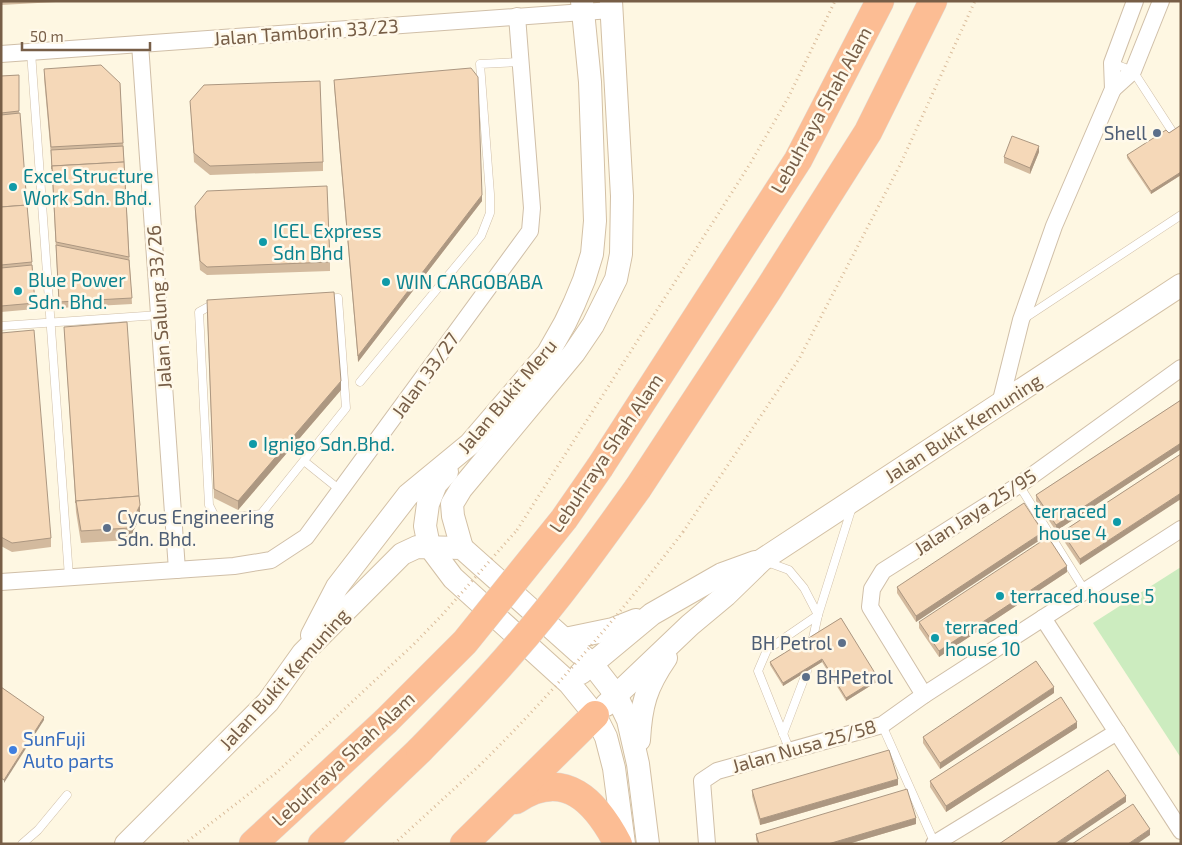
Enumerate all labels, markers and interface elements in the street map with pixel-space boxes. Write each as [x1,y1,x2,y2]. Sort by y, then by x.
street label: Jalan Tamborin 33/23 [213,14,399,49]
scale bar [22,20,150,52]
street label: Lebuhraya Shah Alam [765,22,876,197]
text: 50 m [30,27,64,45]
place label: Shell [1104,121,1147,144]
marker: Shell [1151,127,1163,139]
place label: Excel Structure Work Sdn. Bhd. [23,164,153,209]
marker: Excel Structure Work Sdn. Bhd. [7,181,19,193]
place label: ICEL Express Sdn Bhd [273,219,382,264]
street label: Jalan Salung 33/26 [141,224,176,390]
marker: ICEL Express Sdn Bhd [257,236,269,248]
place label: Blue Power Sdn. Bhd. [28,268,126,313]
place label: WIN CARGOBABA [396,270,543,293]
marker: WIN CARGOBABA [380,276,392,288]
marker: Blue Power Sdn. Bhd. [12,285,24,297]
street label: Jalan 33/27 [386,327,463,422]
street label: Jalan Bukit Meru [452,334,561,457]
street label: Jalan Bukit Kemuning [880,368,1046,487]
street label: Lebuhraya Shah Alam [544,369,667,537]
place label: Ignigo Sdn.Bhd. [263,432,395,455]
marker: Ignigo Sdn.Bhd. [247,438,259,450]
street label: Jalan Jaya 25/95 [909,464,1040,560]
place label: terraced house 4 [1034,499,1107,544]
place label: Cycus Engineering Sdn. Bhd. [117,505,274,550]
marker: terraced house 4 [1111,516,1123,528]
marker: Cycus Engineering Sdn. Bhd. [101,522,113,534]
place label: terraced house 5 [1010,584,1155,607]
marker: terraced house 5 [994,590,1006,602]
street label: Jalan Bukit Kemuning [214,603,354,754]
place label: terraced house 10 [945,615,1021,660]
place label: BH Petrol [751,631,832,654]
marker: terraced house 10 [929,632,941,644]
marker: BH Petrol [836,637,848,649]
place label: BHPetrol [816,665,893,688]
marker: BHPetrol [800,671,812,683]
street label: Lebuhraya Shah Alam [267,687,419,831]
street label: Jalan Nusa 25/58 [729,714,879,777]
place label: SunFuji Auto parts [23,727,114,772]
marker: SunFuji Auto parts [7,744,19,756]

